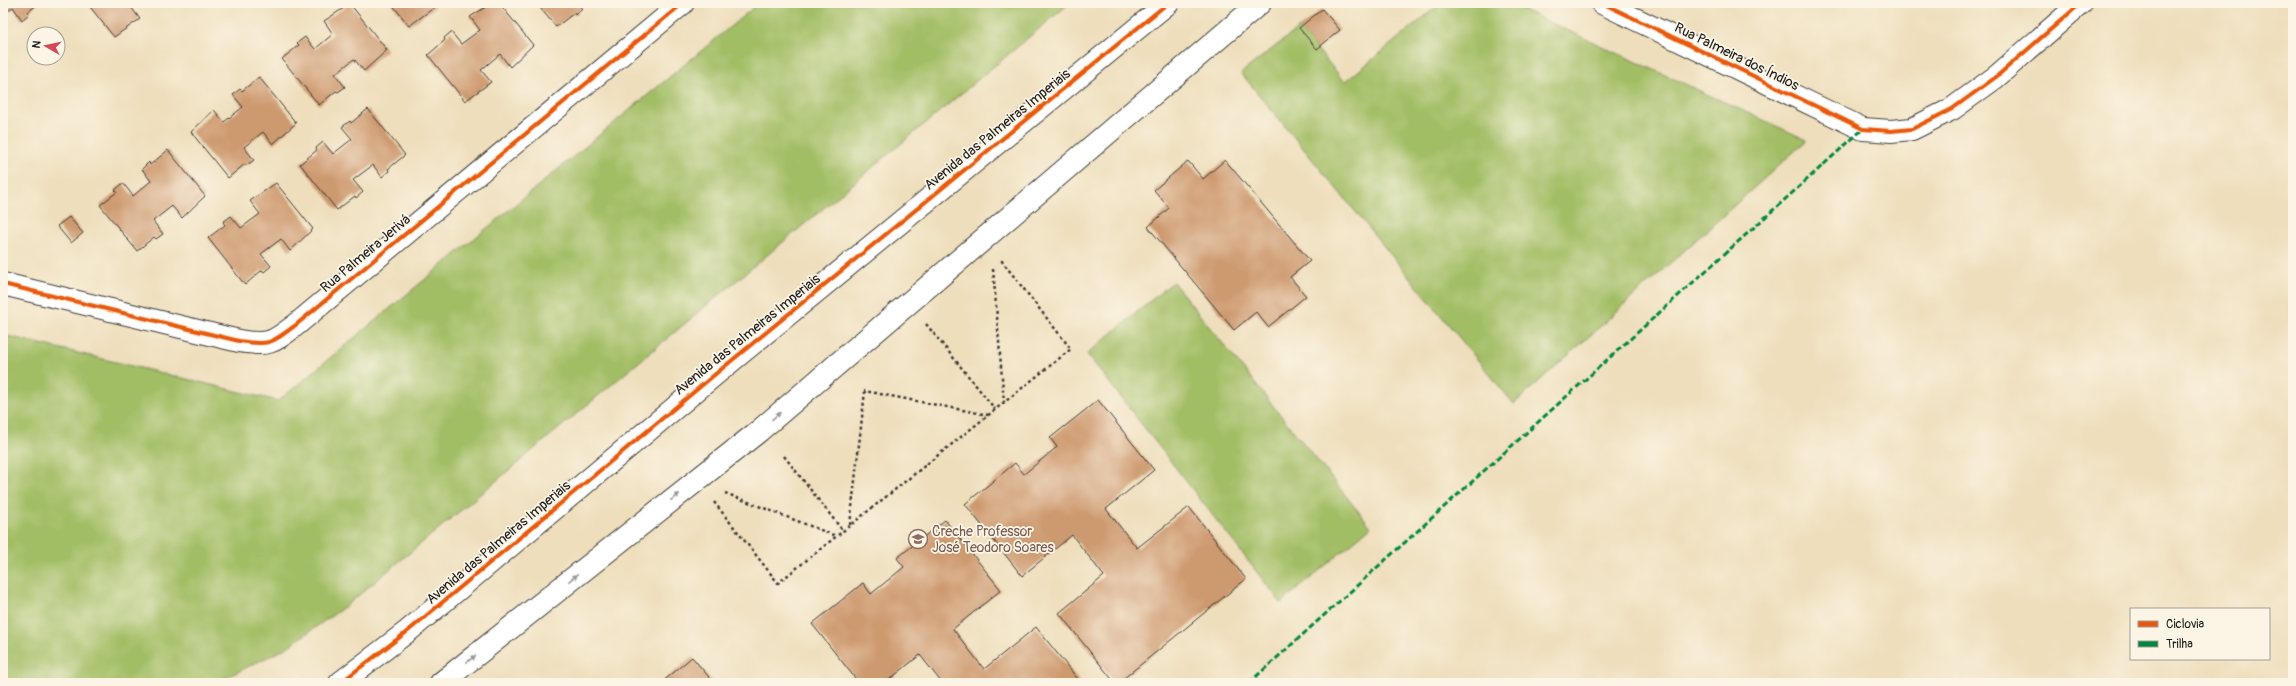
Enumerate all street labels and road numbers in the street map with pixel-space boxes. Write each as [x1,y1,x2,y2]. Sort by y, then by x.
street label: Rua Palmeira dos Índios [1672,18,1803,94]
street label: Avenida das Palmeiras Imperiais [921,65,1074,194]
street label: Rua Palmeira Jerivá [317,211,414,296]
street label: Avenida das Palmeiras Imperiais [671,270,824,399]
street label: Avenida das Palmeiras Imperiais [423,477,574,608]

